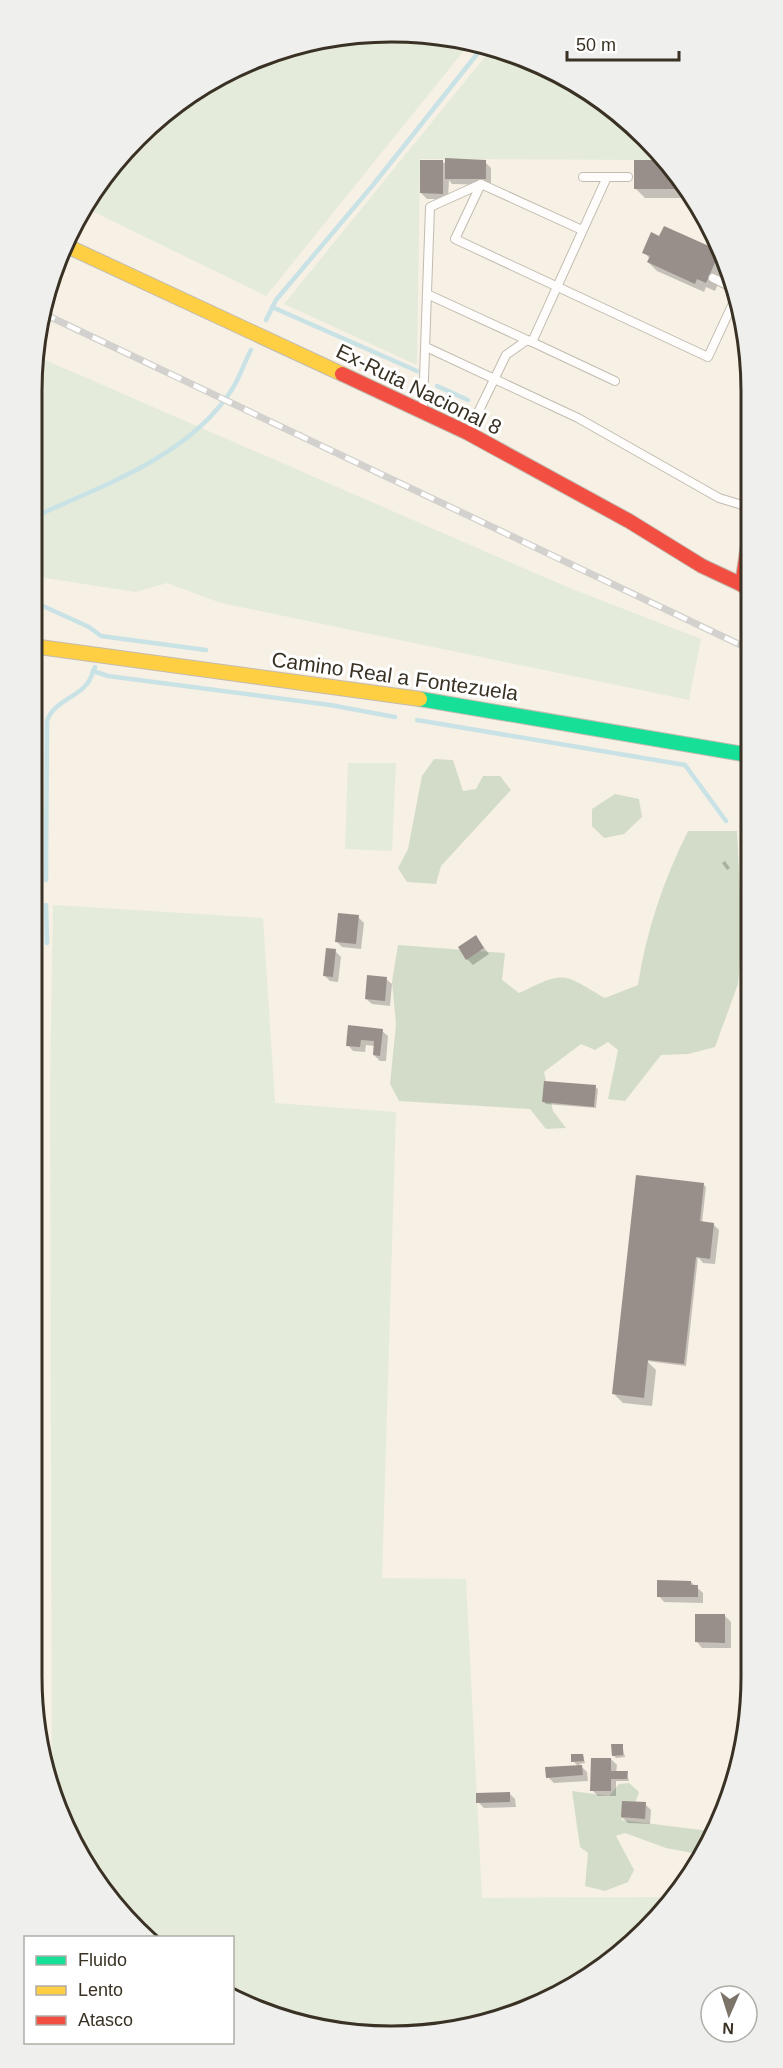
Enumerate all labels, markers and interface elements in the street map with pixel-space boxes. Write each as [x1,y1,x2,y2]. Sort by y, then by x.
scale bar [567,24,680,62]
text: 50 m [576,35,616,55]
street label: Ex-Ruta Nacional 8 [333,339,505,439]
street label: Camino Real a Fontezuela [270,647,520,705]
legend [24,1936,234,2044]
text: Fluido [78,1950,127,1970]
text: Lento [78,1980,123,2000]
north arrow [699,1984,759,2044]
text: Atasco [78,2010,133,2030]
text: N [722,2020,734,2037]

